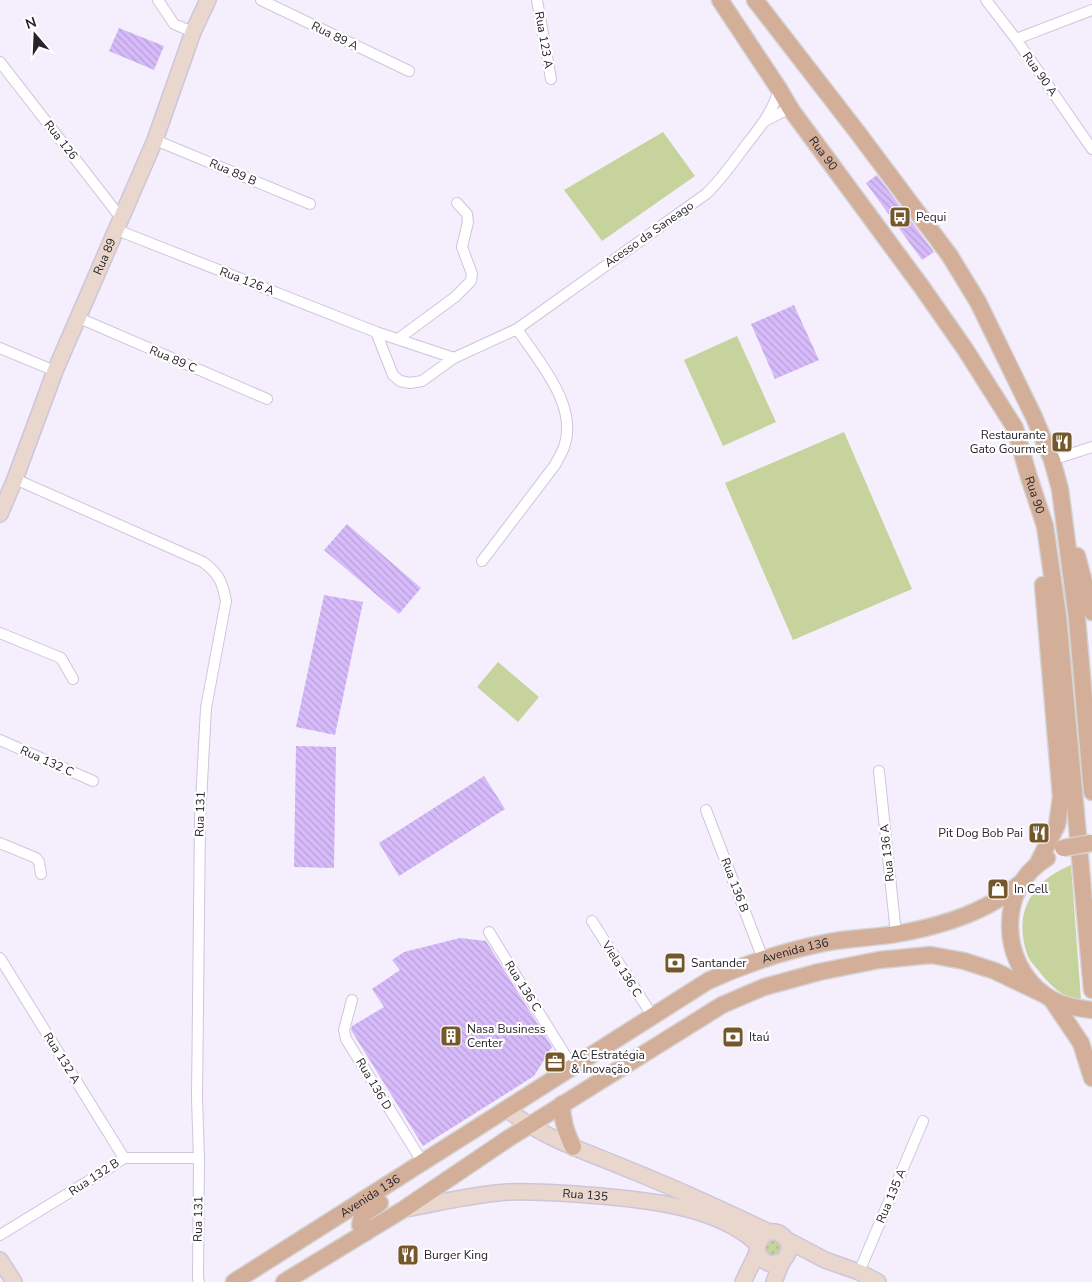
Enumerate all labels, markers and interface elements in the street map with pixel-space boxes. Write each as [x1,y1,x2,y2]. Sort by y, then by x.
north arrow [10,10,60,60]
street label: Rua 123 A [531,10,557,70]
text: N [23,12,39,34]
street label: Rua 89 A [309,18,361,54]
street label: Rua 90 A [1019,49,1061,99]
street label: Rua 126 [41,117,81,163]
street label: Rua 90 [805,133,841,174]
street label: Rua 89 B [207,155,259,189]
street label: Acesso da Saneago [601,197,697,271]
bus stop icon: Pequi [888,205,912,229]
place label: Pequi [916,209,946,225]
street label: Rua 89 [90,236,120,277]
street label: Rua 126 A [217,263,277,299]
street label: Rua 89 C [147,342,199,376]
place label: Restaurante Gato Gourmet [970,427,1047,457]
restaurant icon: Restaurante Gato Gourmet [1050,430,1074,454]
street label: Rua 90 [1021,474,1048,516]
street label: Rua 132 C [18,742,76,780]
street label: Rua 131 [191,791,209,837]
restaurant icon: Pit Dog Bob Pai [1027,821,1051,845]
street label: Rua 136 A [876,823,898,882]
place label: Pit Dog Bob Pai [938,825,1023,841]
street label: Rua 136 B [717,856,753,914]
shop icon: In Cell [986,877,1010,901]
place label: In Cell [1014,881,1049,897]
street label: Avenida 136 [760,934,830,967]
street label: Viela 136 C [598,937,646,1000]
bank icon: Santander [663,951,687,975]
place label: Santander [691,955,747,971]
street label: Rua 136 C [501,958,545,1014]
place label: Nasa Business Center [467,1021,546,1051]
building icon: Nasa Business Center [439,1024,463,1048]
bank icon: Itaú [721,1025,745,1049]
street label: Rua 132 A [40,1029,84,1087]
place label: Itaú [749,1029,769,1045]
place label: AC Estratégia & Inovação [571,1047,645,1077]
office icon: AC Estratégia & Inovação [543,1050,567,1074]
street label: Rua 136 D [352,1055,396,1113]
street label: Rua 132 B [66,1155,122,1199]
street label: Rua 135 A [872,1166,910,1226]
street label: Avenida 136 [337,1171,403,1221]
street label: Rua 135 [562,1185,609,1205]
street label: Rua 131 [190,1196,206,1242]
restaurant icon: Burger King [396,1243,420,1267]
place label: Burger King [424,1247,488,1263]

